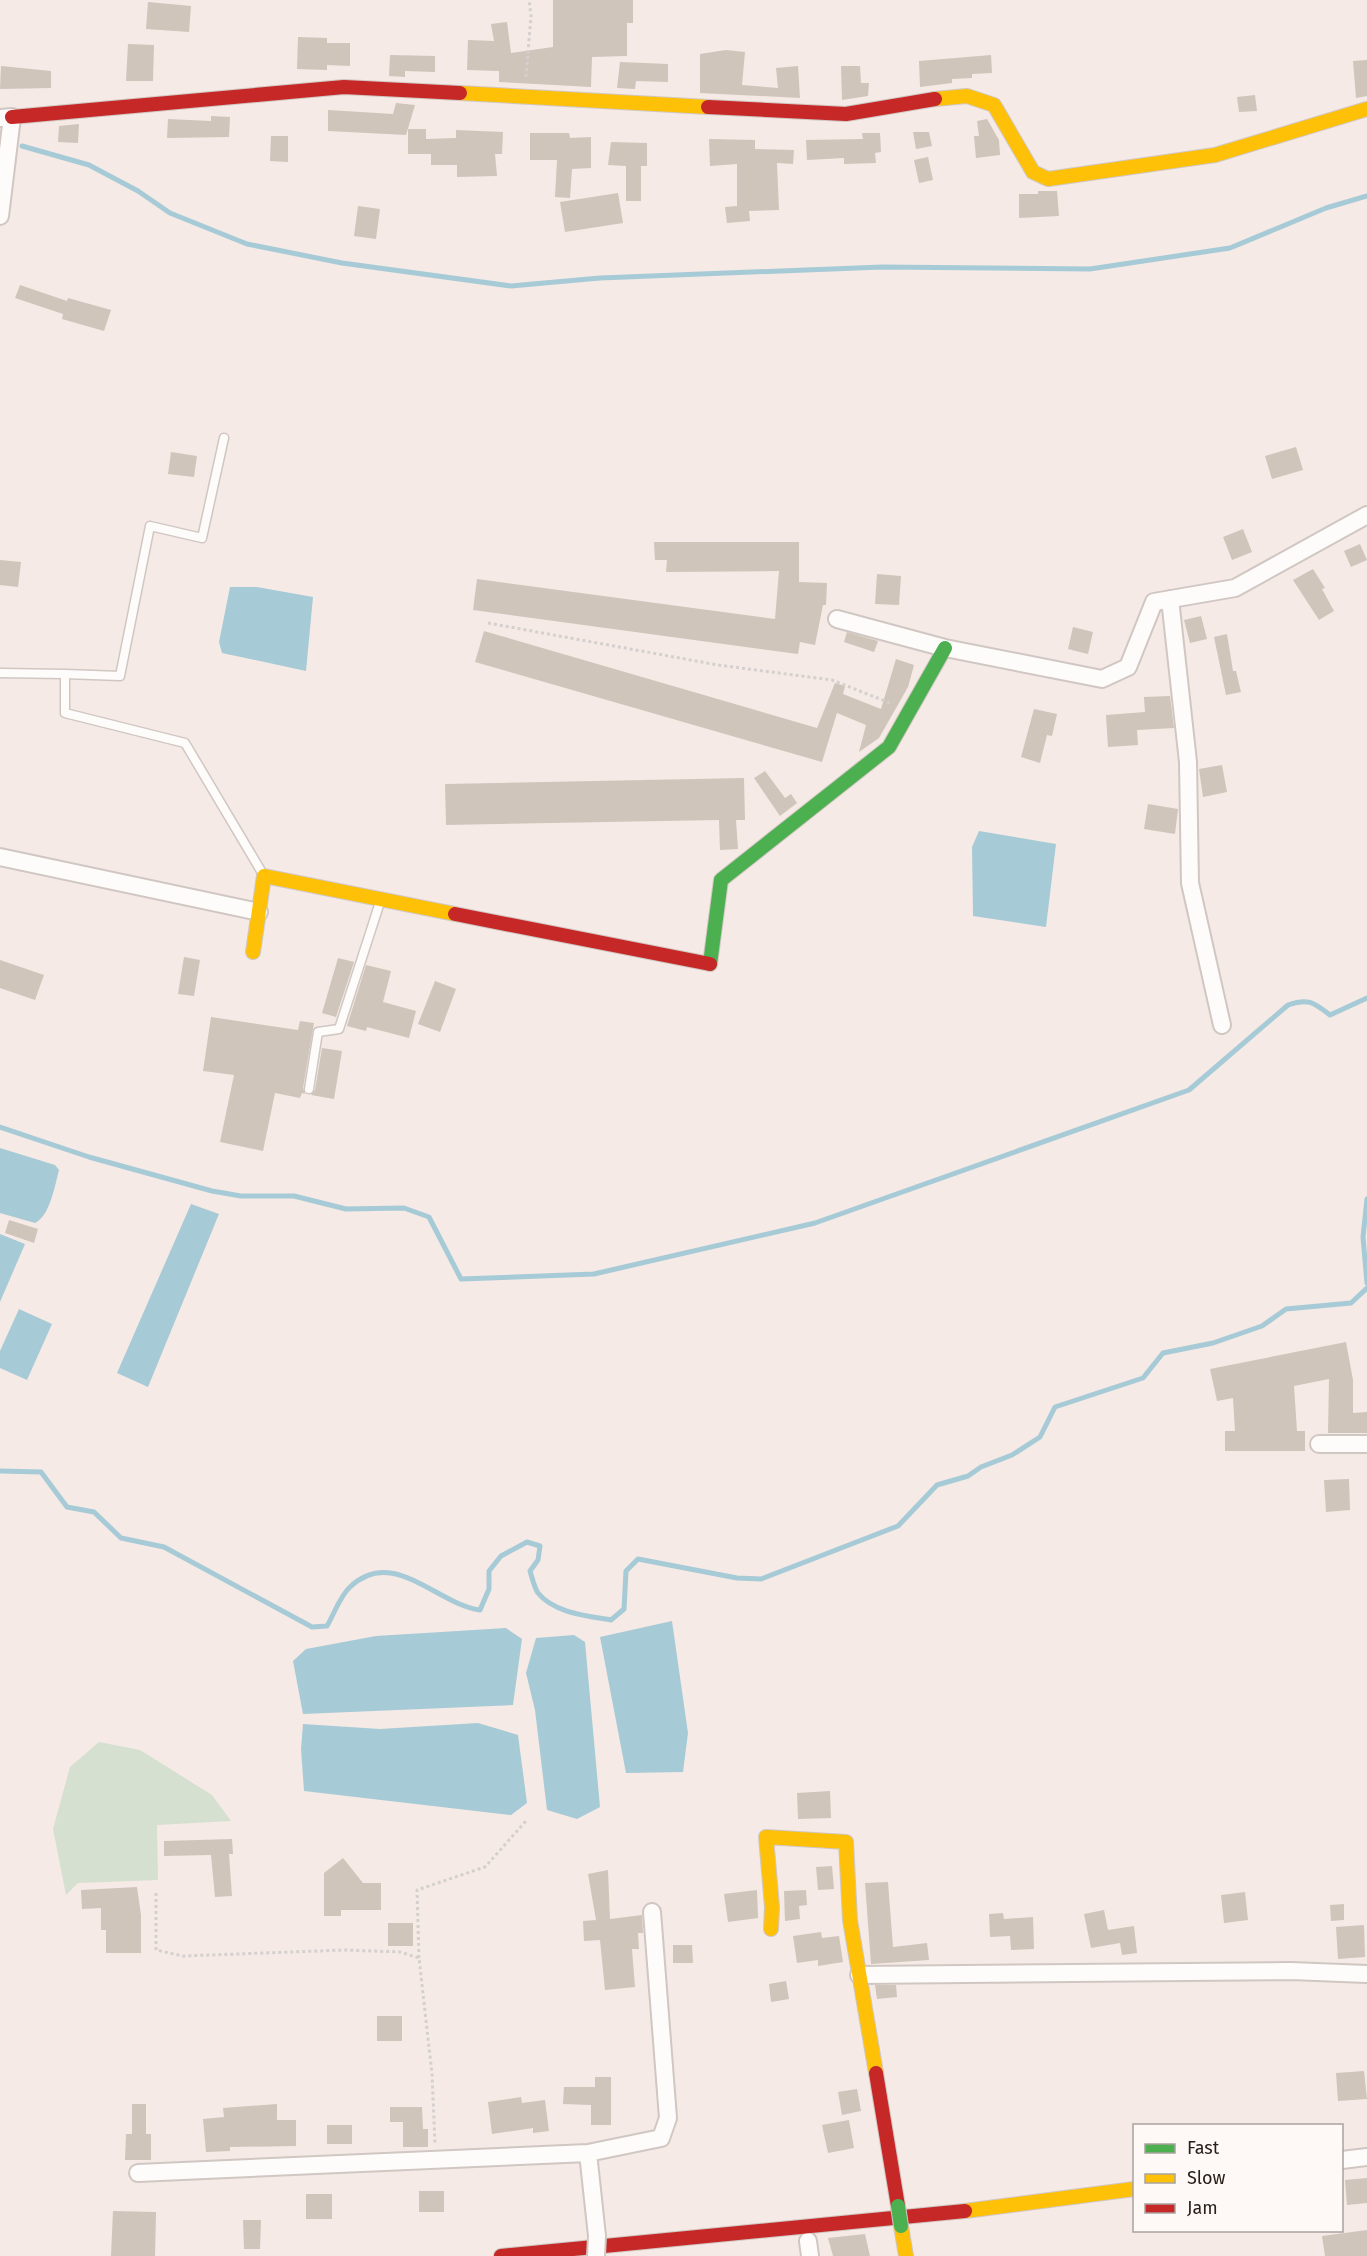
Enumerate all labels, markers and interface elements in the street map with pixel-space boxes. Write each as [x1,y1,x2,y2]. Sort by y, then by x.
legend [1133,2124,1343,2232]
text: Fast [1187,2137,1220,2159]
text: Slow [1187,2167,1226,2189]
text: Jam [1187,2197,1218,2219]

